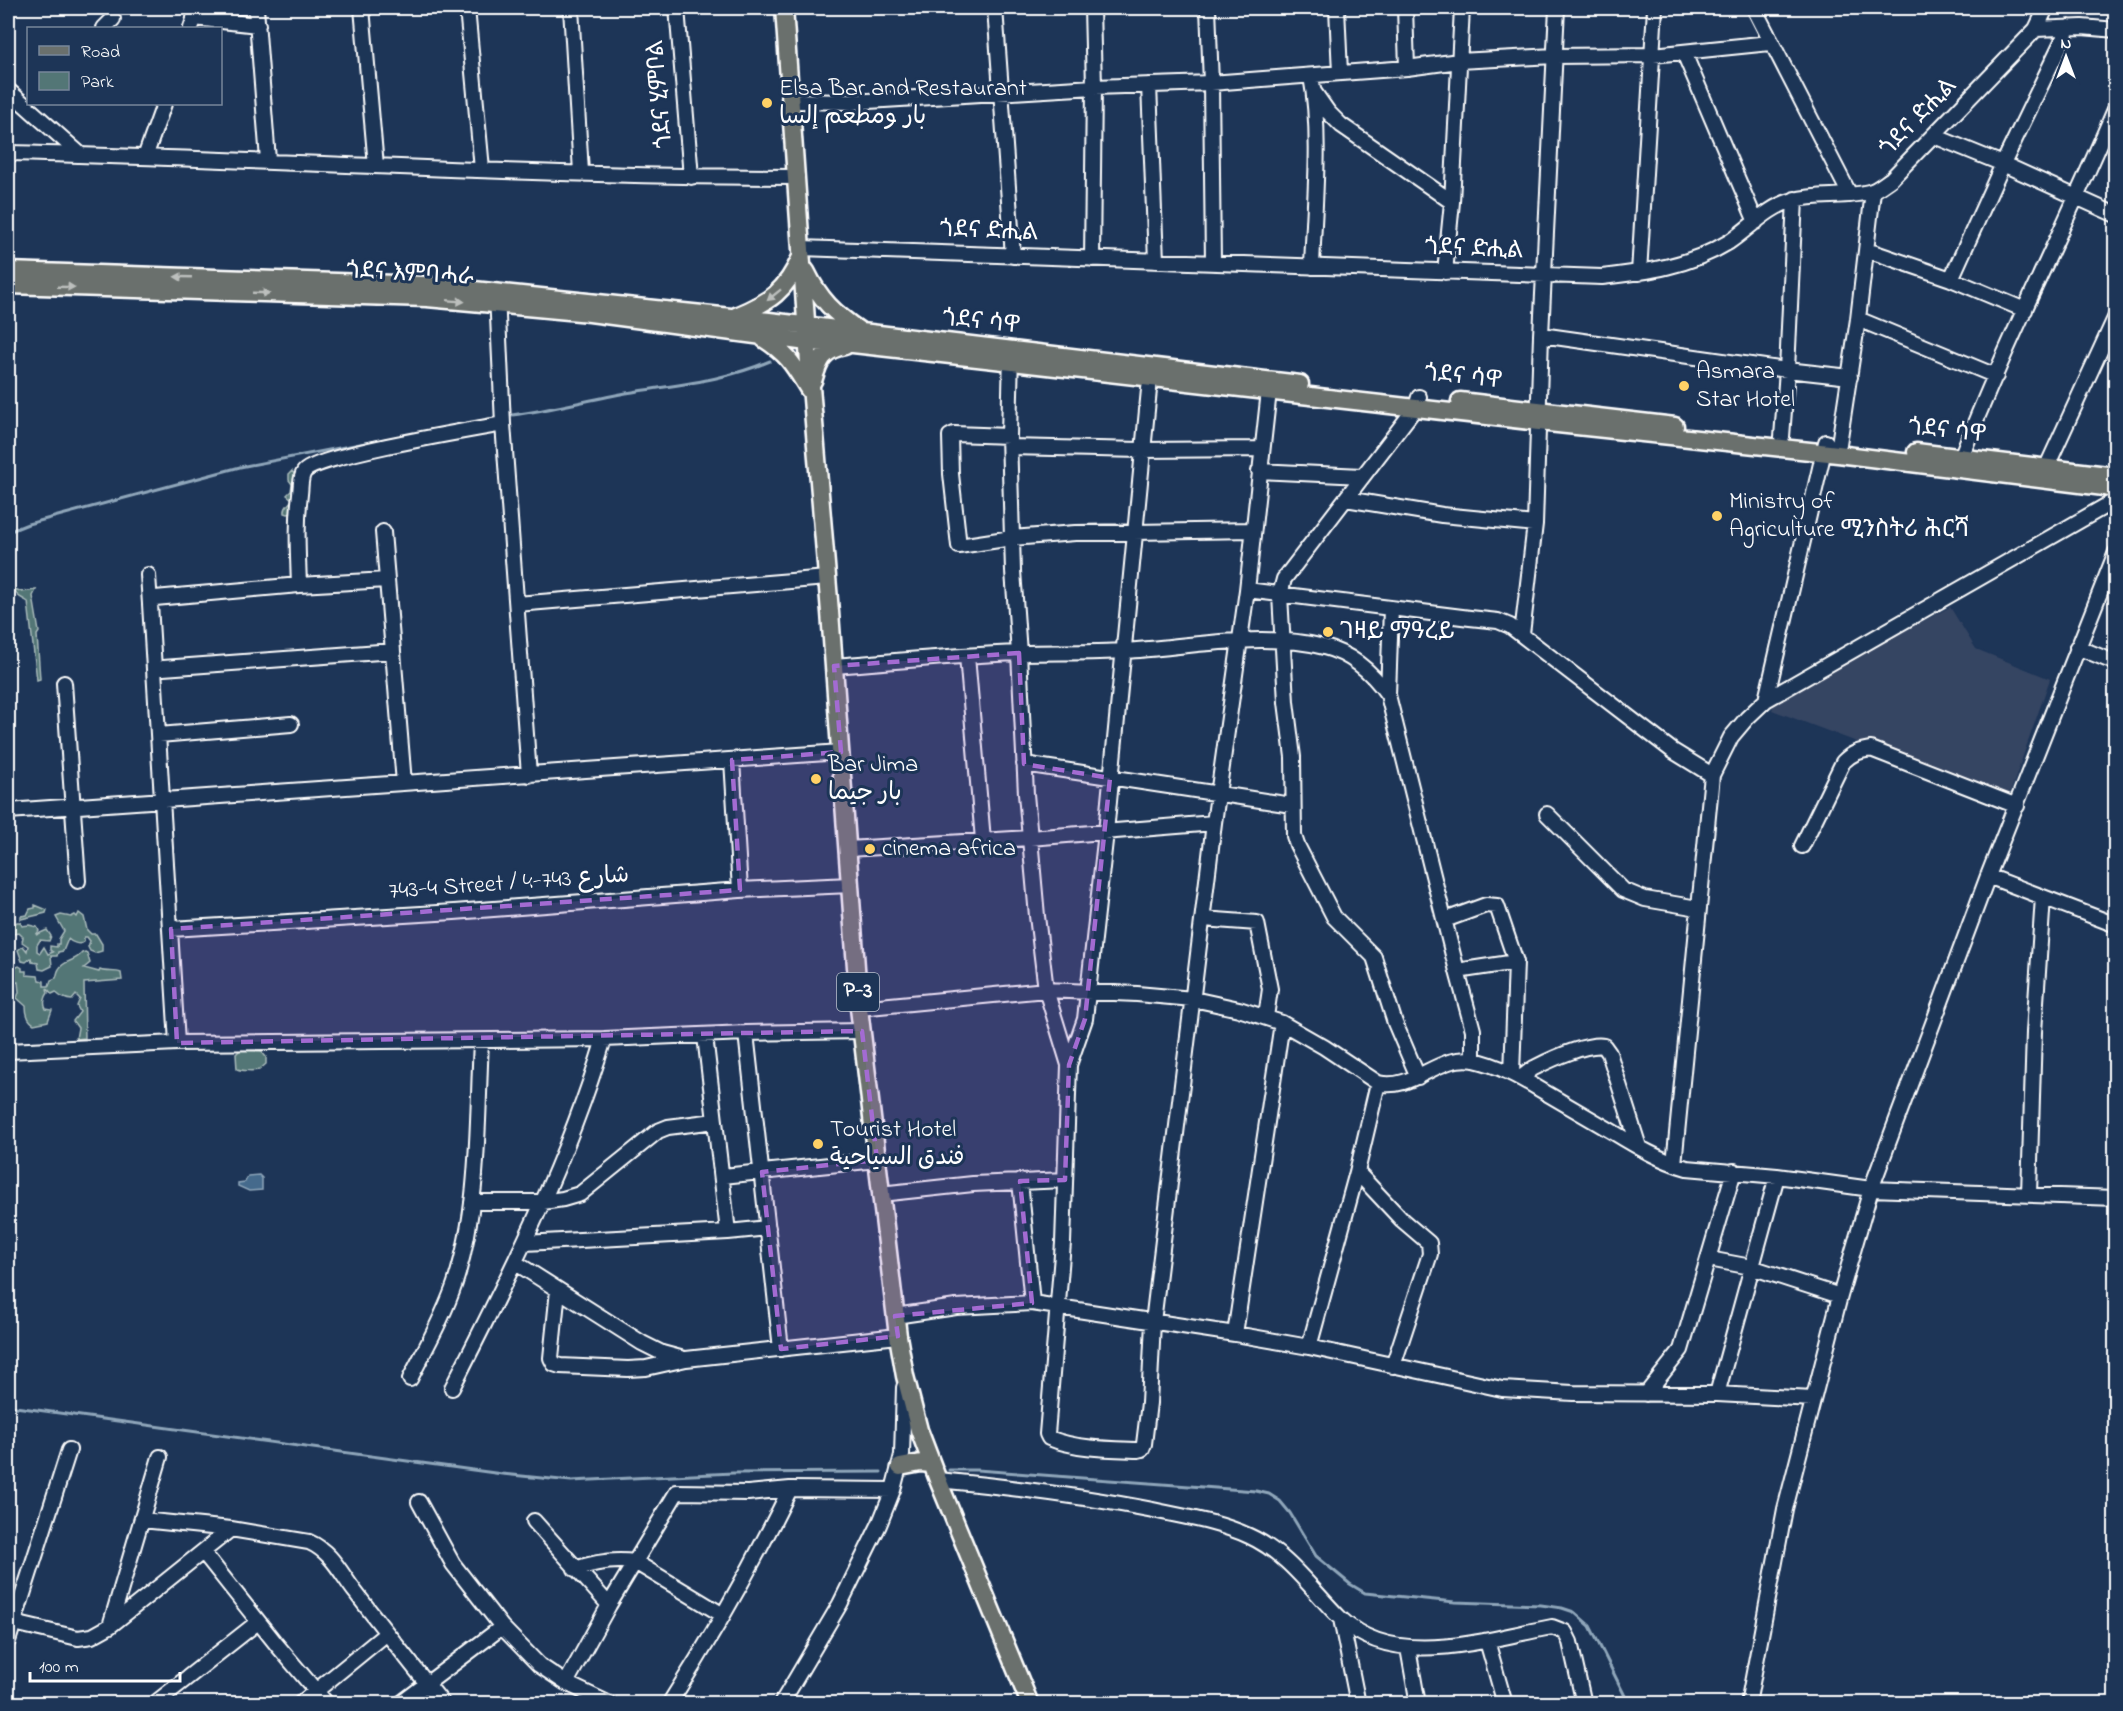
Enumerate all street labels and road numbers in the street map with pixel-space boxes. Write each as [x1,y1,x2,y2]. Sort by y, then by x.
street label: ጎደና ሂምቦል [639,38,683,150]
street label: ጎደና ድሒል [1872,70,1966,166]
street label: ጎደና ድሒል [939,213,1039,251]
street label: ጎደና ድሒል [1424,231,1524,269]
street label: ጎደና እምባሓራ [345,254,475,296]
street label: ጎደና ሳዋ [941,302,1021,344]
street label: ጎደና ሳዋ [1423,357,1503,399]
street label: ጎደና ሳዋ [1907,411,1987,453]
street label: 743-4 Street / شارع 743-4 [388,858,630,910]
road number: P-3 [837,973,879,1011]

